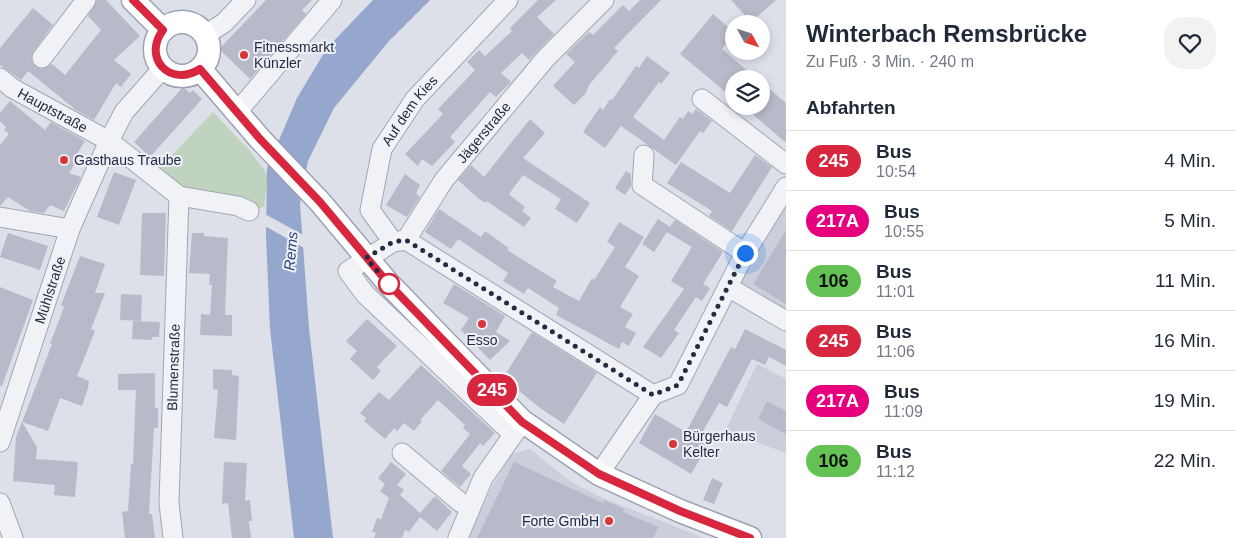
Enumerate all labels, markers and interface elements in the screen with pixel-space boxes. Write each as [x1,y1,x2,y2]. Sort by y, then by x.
north arrow [725,15,770,60]
map controls [725,15,770,115]
button: heart [1164,17,1216,69]
text: Winterbach Remsbrücke [806,20,1087,47]
place label: Fitnessmarkt Künzler [254,39,334,71]
marker: Fitnessmarkt Künzler [238,49,250,61]
text: Zu Fuß · 3 Min. · 240 m [806,53,974,70]
button: layers [725,70,770,115]
street label: Auf dem Kies [378,72,441,149]
street label: Hauptstraße [15,85,91,136]
text: Abfahrten [806,97,896,118]
street label: Jägerstraße [454,98,514,166]
text: Bus [876,141,912,162]
text: 4 Min. [1164,150,1216,171]
text: 245 [818,151,849,171]
place label: Gasthaus Traube [74,152,182,168]
marker: Gasthaus Traube [58,154,70,166]
text: 10:54 [876,163,916,180]
text: Bus [884,201,920,222]
text: 5 Min. [1164,210,1216,231]
text: 217A [816,211,859,231]
text: 10:55 [884,223,924,240]
water label: Rems [280,230,301,271]
your location [733,241,758,266]
street label: Mühlstraße [31,254,69,326]
text: Bus [876,261,912,282]
text: 11 Min. [1155,270,1216,291]
text: 106 [818,271,849,291]
unlabelled marker [378,273,400,295]
text: 11:01 [876,283,915,300]
marker: Esso [476,318,488,330]
text: Bus [876,321,912,342]
street label: Blumenstraße [164,323,183,411]
text: 16 Min. [1154,330,1216,351]
text: 245 [818,331,849,351]
place label: Esso [466,332,498,348]
text: 11:06 [876,343,915,360]
line badge: 245 [463,374,521,406]
text: 245 [477,380,507,400]
text: Bus [884,381,920,402]
text: 19 Min. [1154,390,1216,411]
text: 217A [816,391,859,411]
text: 11:09 [884,403,923,420]
place label: Bürgerhaus Kelter [683,428,755,460]
marker: Bürgerhaus Kelter [667,438,679,450]
text: Bus [876,441,912,462]
text: 22 Min. [1154,450,1216,471]
text: 106 [818,451,849,471]
text: 11:12 [876,463,915,480]
place label: Forte GmbH [522,513,599,529]
marker: Forte GmbH [603,515,615,527]

